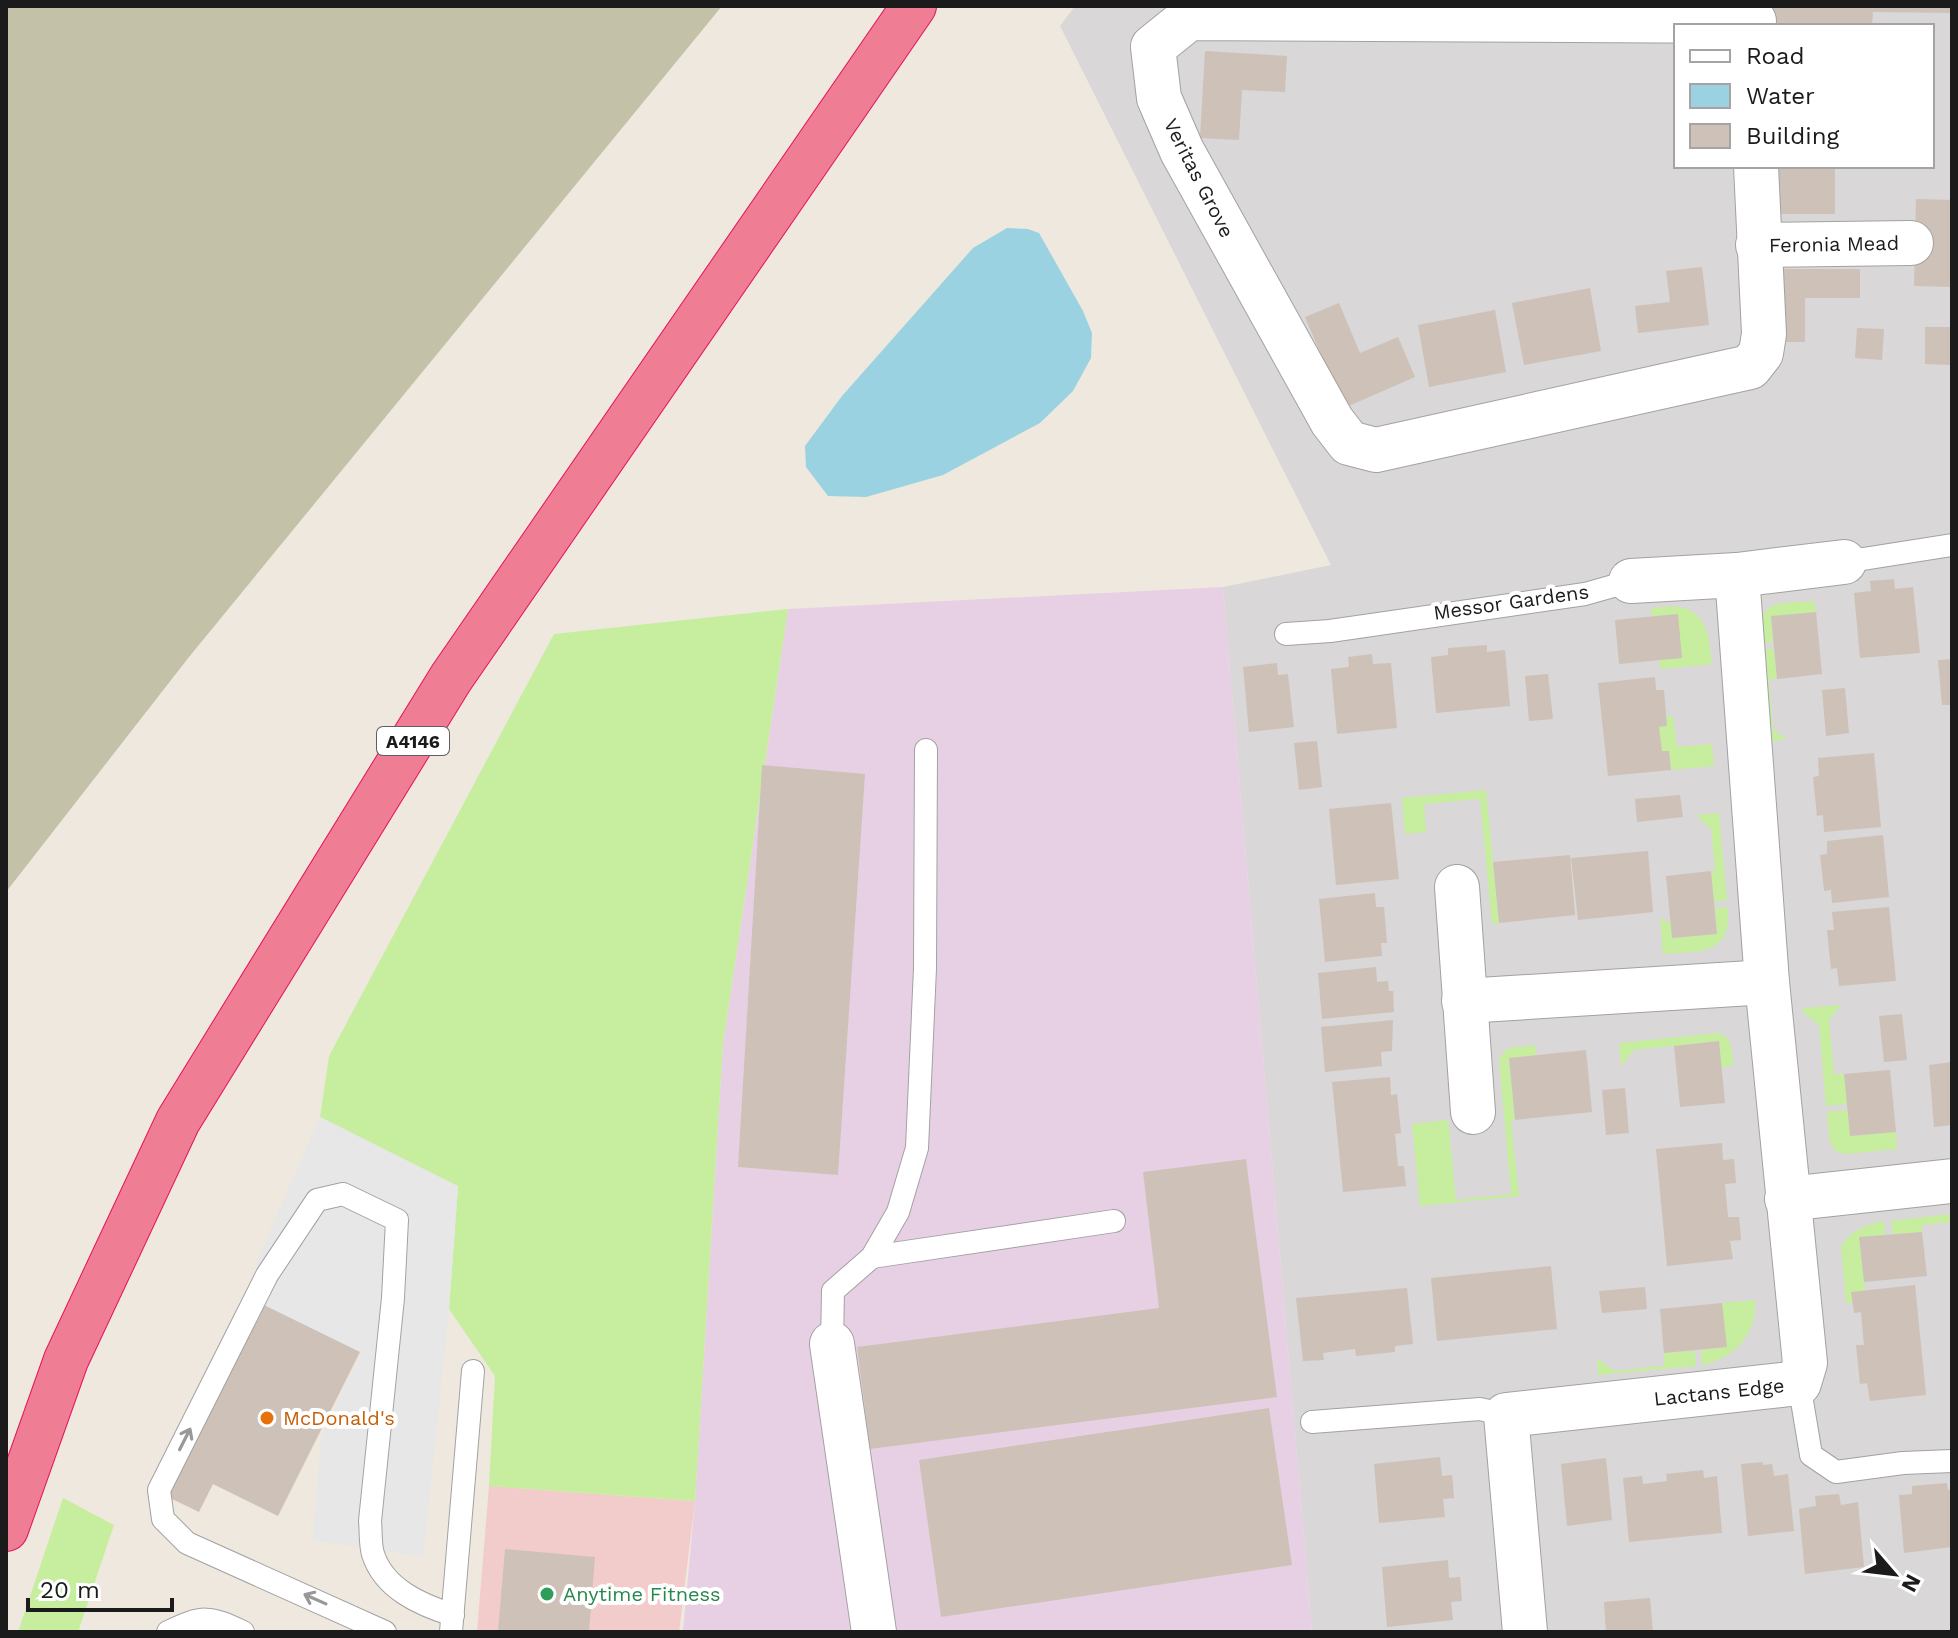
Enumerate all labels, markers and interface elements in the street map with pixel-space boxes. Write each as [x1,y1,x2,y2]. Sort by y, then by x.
legend [1674,24,1934,168]
text: Road [1746,42,1805,70]
text: Water [1746,82,1815,110]
street label: Veritas Grove [1159,114,1239,242]
text: Building [1746,122,1839,150]
street label: Feronia Mead [1769,231,1899,257]
street label: Messor Gardens [1432,579,1590,625]
road number: A4146 [377,727,449,755]
street label: Lactans Edge [1653,1373,1785,1411]
place label: McDonald's [283,1406,395,1430]
marker: McDonald's [258,1409,276,1427]
one-way arrow [178,1427,193,1451]
north arrow [1854,1534,1934,1614]
scale bar [28,1562,172,1612]
text: N [1896,1570,1926,1596]
text: 20 m [40,1576,100,1604]
place label: Anytime Fitness [563,1582,721,1606]
marker: Anytime Fitness [538,1585,556,1603]
one-way arrow [303,1591,327,1606]

